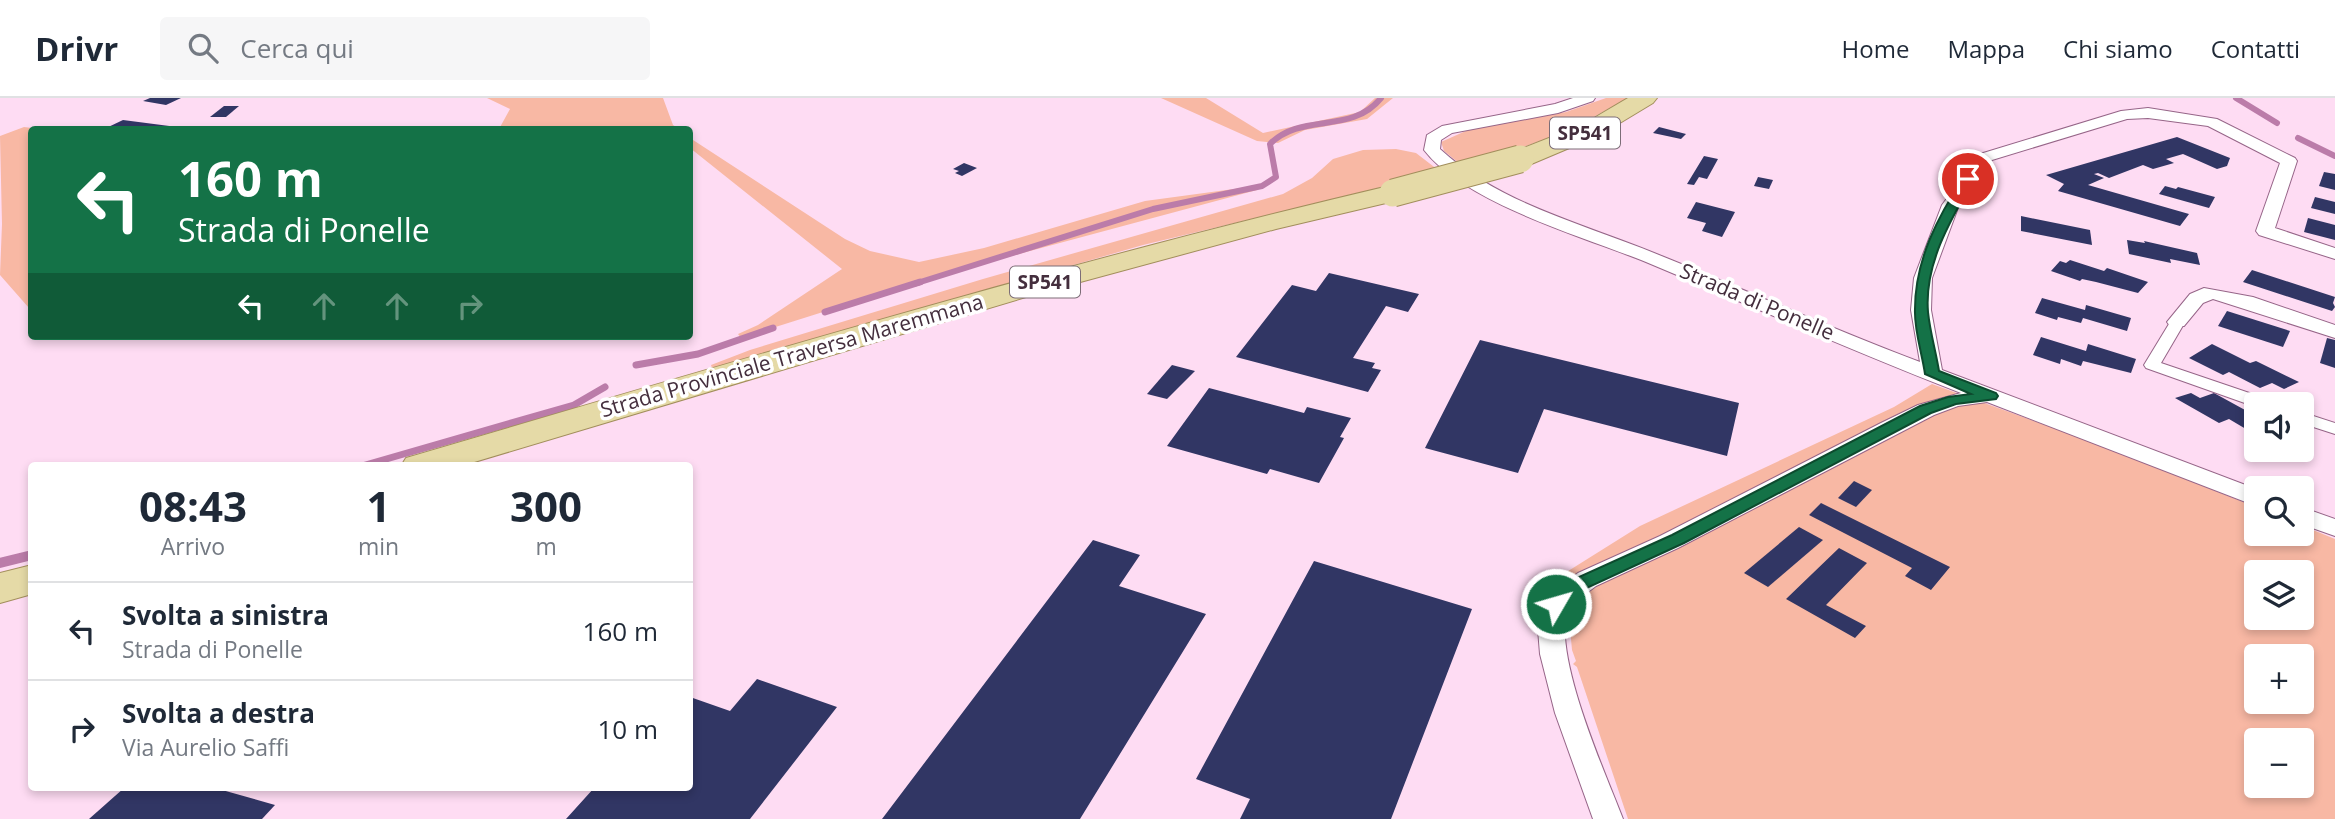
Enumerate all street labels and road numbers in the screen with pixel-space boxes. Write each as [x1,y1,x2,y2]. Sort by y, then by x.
road number: SP541 [1550,118,1620,148]
street label: Strada di Ponelle [1676,256,1839,346]
road number: SP541 [1010,266,1080,298]
street label: Strada Provinciale Traversa Maremmana [597,287,986,423]

